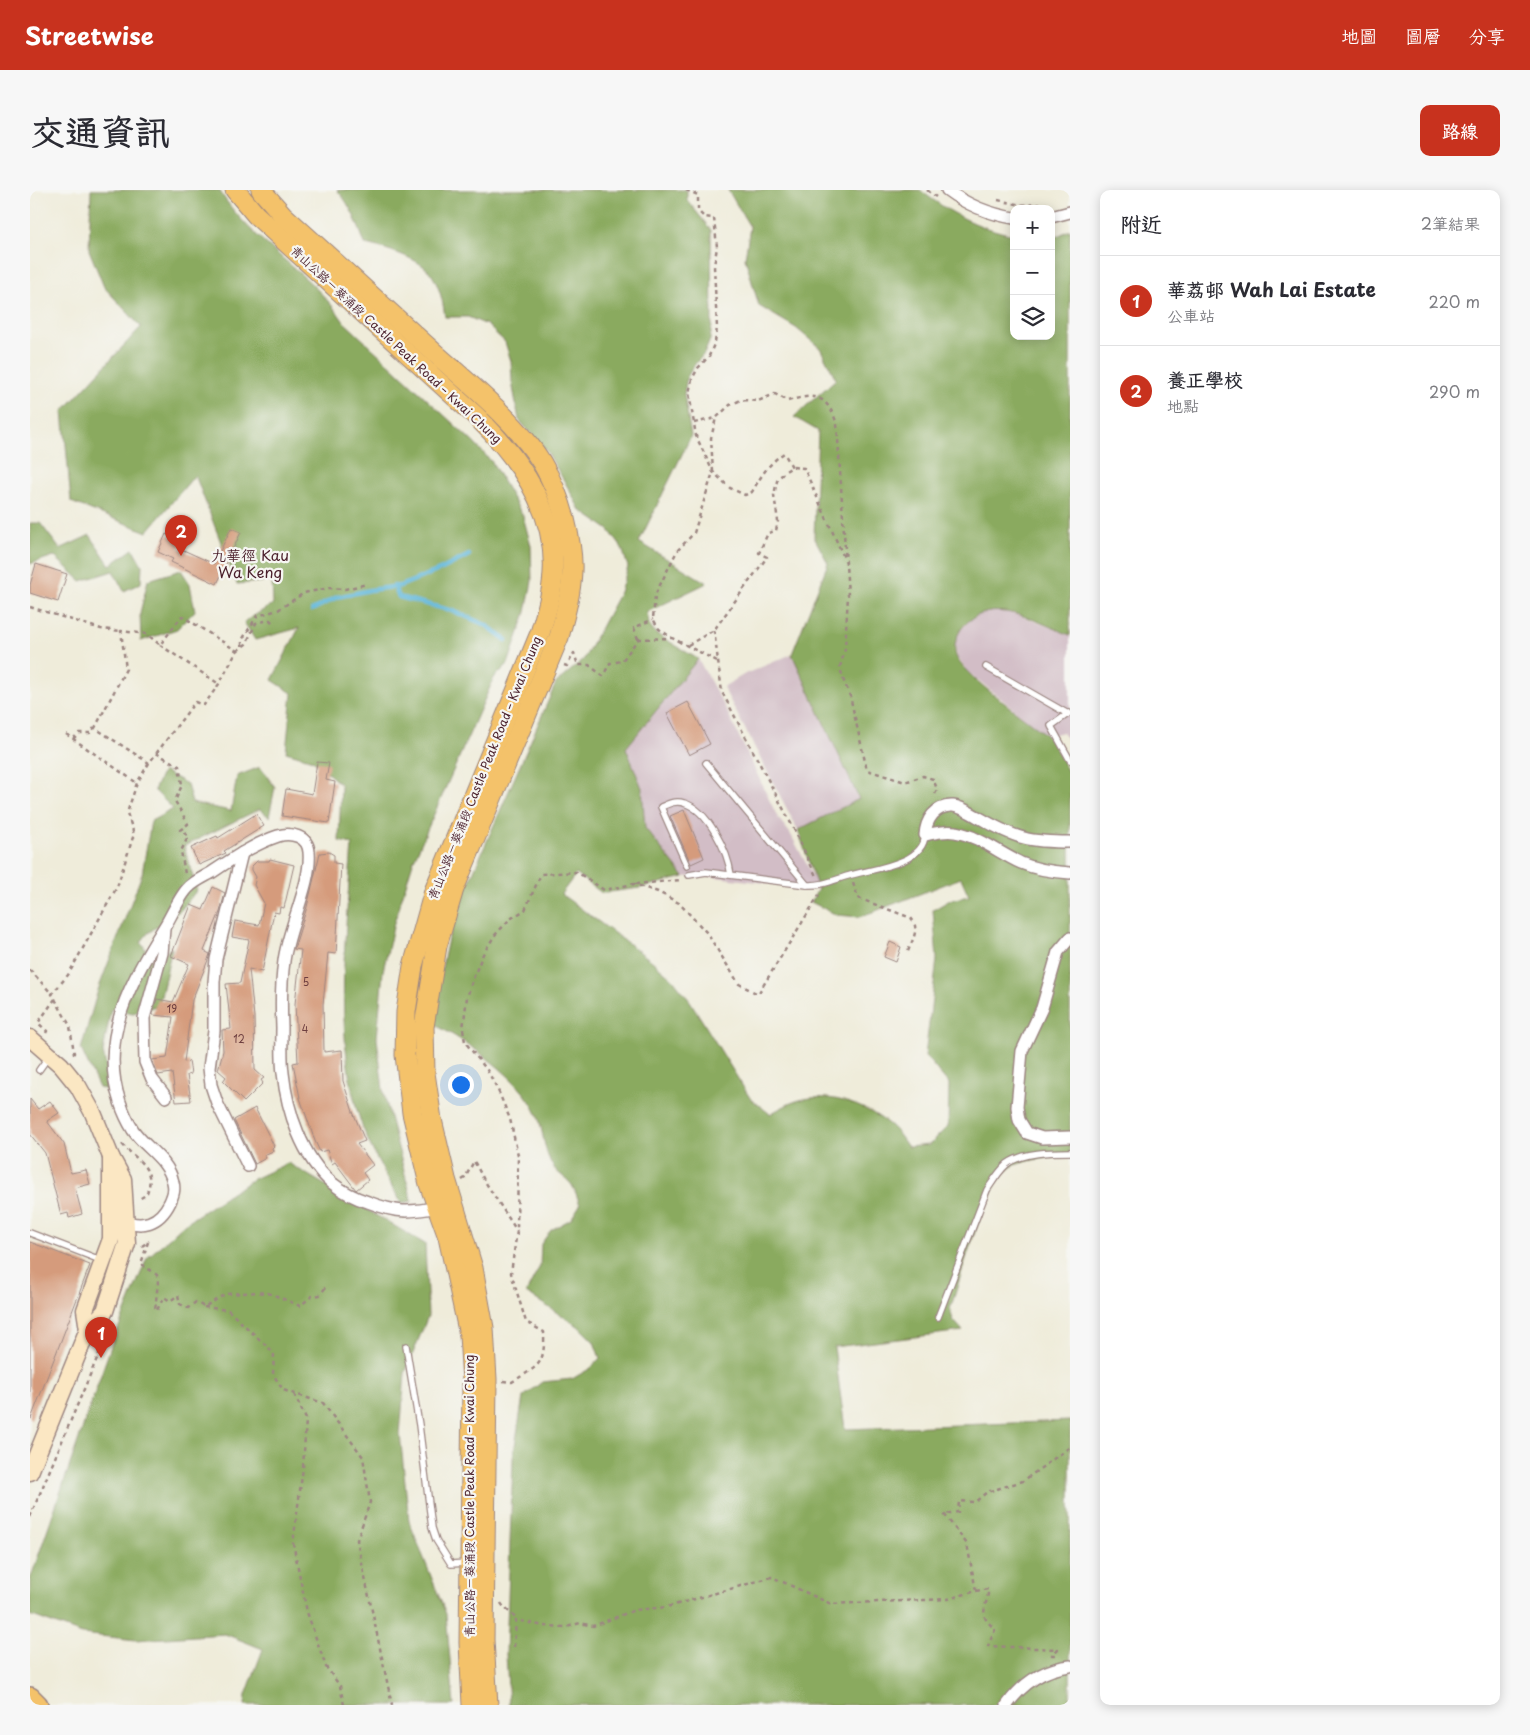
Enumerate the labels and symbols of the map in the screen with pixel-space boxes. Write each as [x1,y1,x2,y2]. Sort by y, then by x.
street label: 青山公路－葵涌段 Castle Peak Road – Kwai Chung [287,241,506,447]
pin: 2 [165,515,197,556]
district label: 九華徑 Kau Wa Keng [211,543,289,583]
street label: 青山公路－葵涌段 Castle Peak Road – Kwai Chung [423,633,545,902]
house number: 5 [303,974,309,989]
house number: 19 [167,1001,177,1016]
house number: 4 [302,1021,309,1036]
house number: 12 [233,1031,245,1046]
your location [448,1072,474,1098]
pin: 1 [85,1317,117,1358]
street label: 青山公路－葵涌段 Castle Peak Road – Kwai Chung [460,1355,478,1637]

